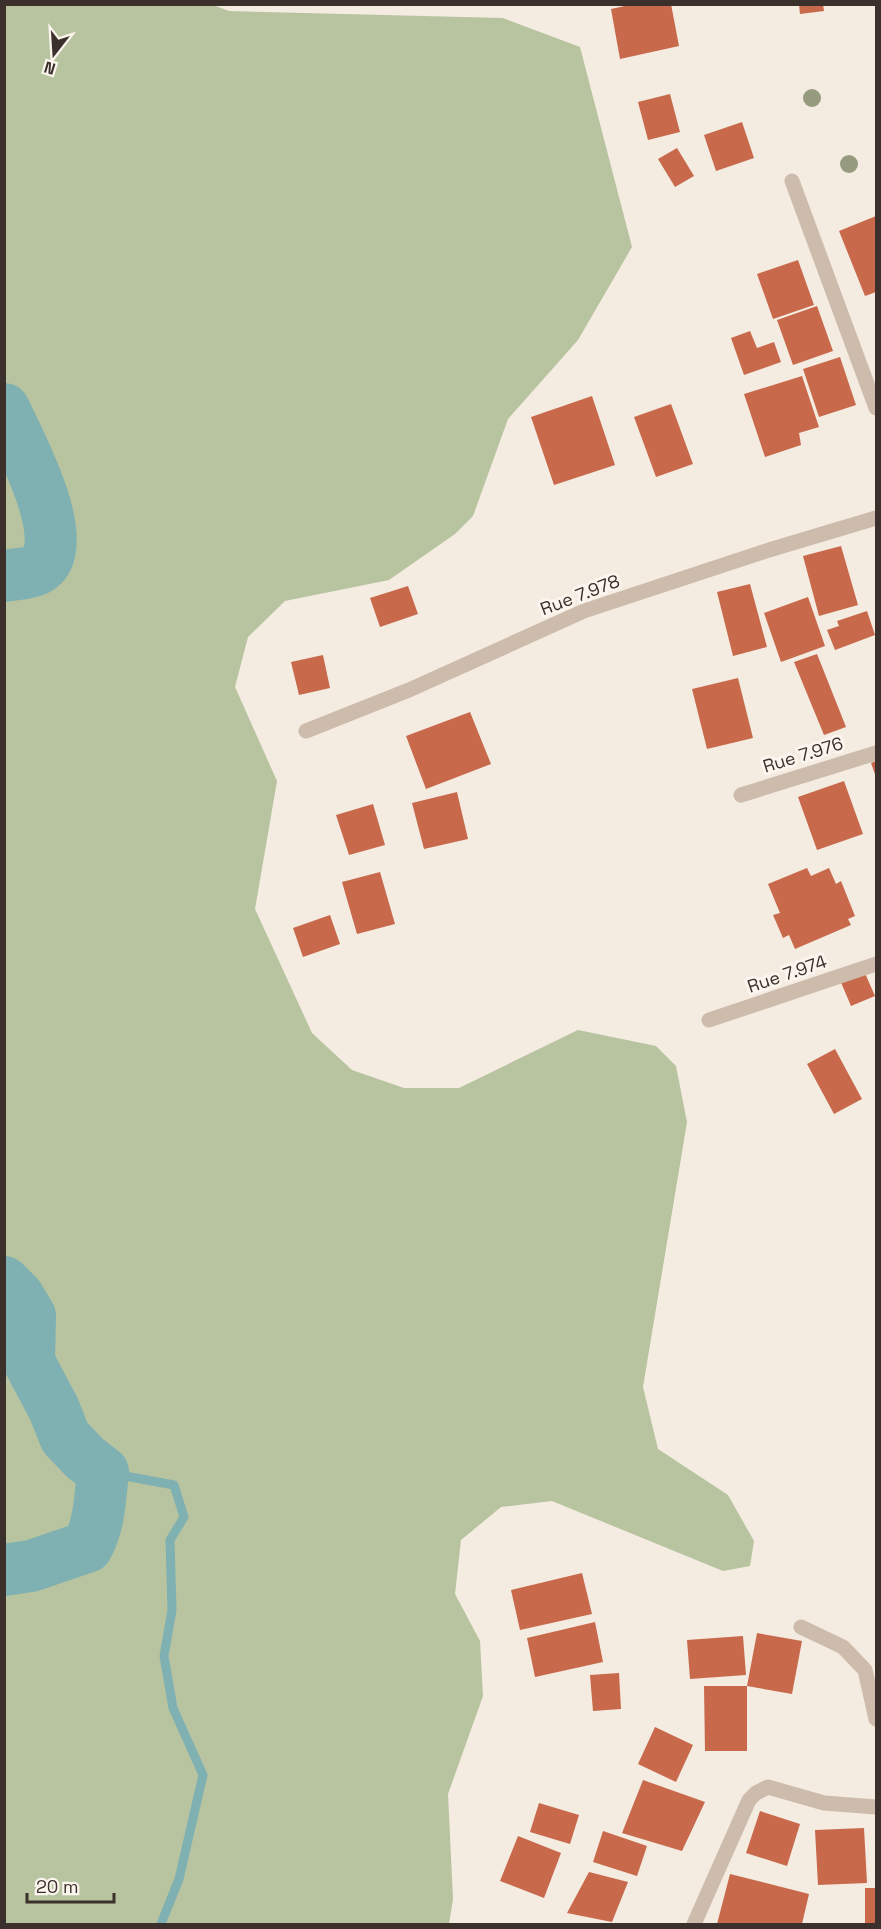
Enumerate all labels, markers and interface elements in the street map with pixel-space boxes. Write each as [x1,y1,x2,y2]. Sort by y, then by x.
north arrow [24,24,84,84]
text: N [42,56,58,79]
street label: Rue 7.978 [537,569,623,620]
street label: Rue 7.976 [760,731,846,778]
street label: Rue 7.974 [744,949,829,998]
scale bar [27,1866,114,1904]
text: 20 m [36,1875,79,1898]

